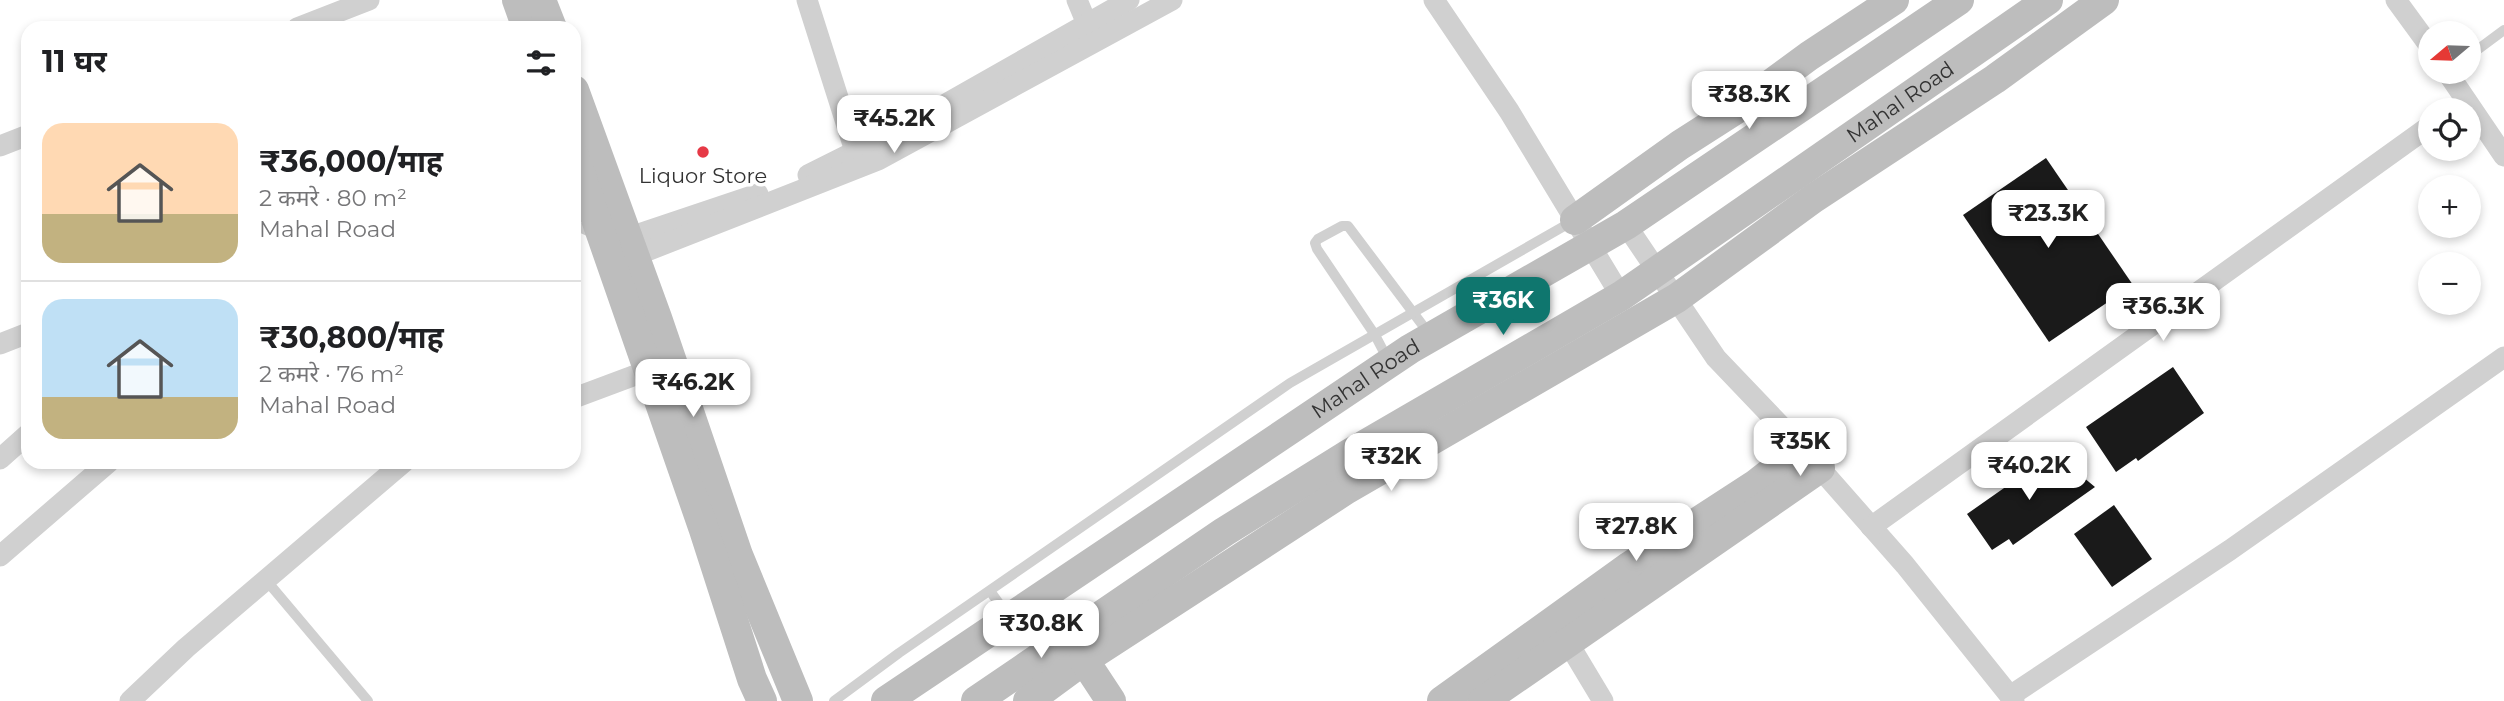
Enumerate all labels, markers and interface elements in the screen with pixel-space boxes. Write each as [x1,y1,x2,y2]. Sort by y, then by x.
north arrow [2418,21,2482,84]
map controls [2418,21,2481,315]
text: 11 घर [42,43,107,80]
icon: filters [522,44,560,82]
street label: Mahal Road [1842,56,1959,148]
pin: ₹38.3K [1692,72,1806,131]
text: ₹38.3K [1708,80,1790,108]
pin: ₹45.2K [837,96,951,155]
button: locate [2418,98,2481,161]
text: ₹45.2K [853,104,935,132]
text: ₹36,000/माह [259,143,443,180]
marker: Liquor Store [695,144,711,160]
icon: home [98,151,182,235]
place label: Liquor Store [639,163,767,188]
button: + [2418,175,2481,238]
text: 2 कमरे · 80 m² [259,184,407,212]
pin: ₹23.3K [1991,190,2105,250]
text: ₹23.3K [2008,199,2088,227]
text: Mahal Road [259,215,396,243]
button: − [2418,252,2481,315]
pin: ₹36K [1462,278,1544,337]
pin: ₹36.3K [2106,284,2220,343]
text: ₹36K [1472,286,1534,314]
text: ₹36.3K [2122,292,2204,320]
text: ₹30,800/माह [259,319,444,356]
icon: home [98,327,182,411]
street label: Mahal Road [1307,333,1424,424]
text: 2 कमरे · 76 m² [259,360,404,388]
pin: ₹46.2K [636,360,750,419]
text: ₹46.2K [651,368,735,396]
text: Mahal Road [259,391,396,419]
pin: ₹35K [1759,419,1841,478]
text: ₹35K [1770,427,1830,455]
pin: ₹32K [1350,434,1432,493]
text: ₹32K [1361,442,1421,470]
pin: ₹40.2K [1972,442,2086,502]
text: ₹40.2K [1987,451,2071,479]
pin: ₹27.8K [1579,504,1693,563]
text: ₹27.8K [1595,512,1677,540]
pin: ₹30.8K [984,600,1098,660]
text: ₹30.8K [999,609,1083,637]

